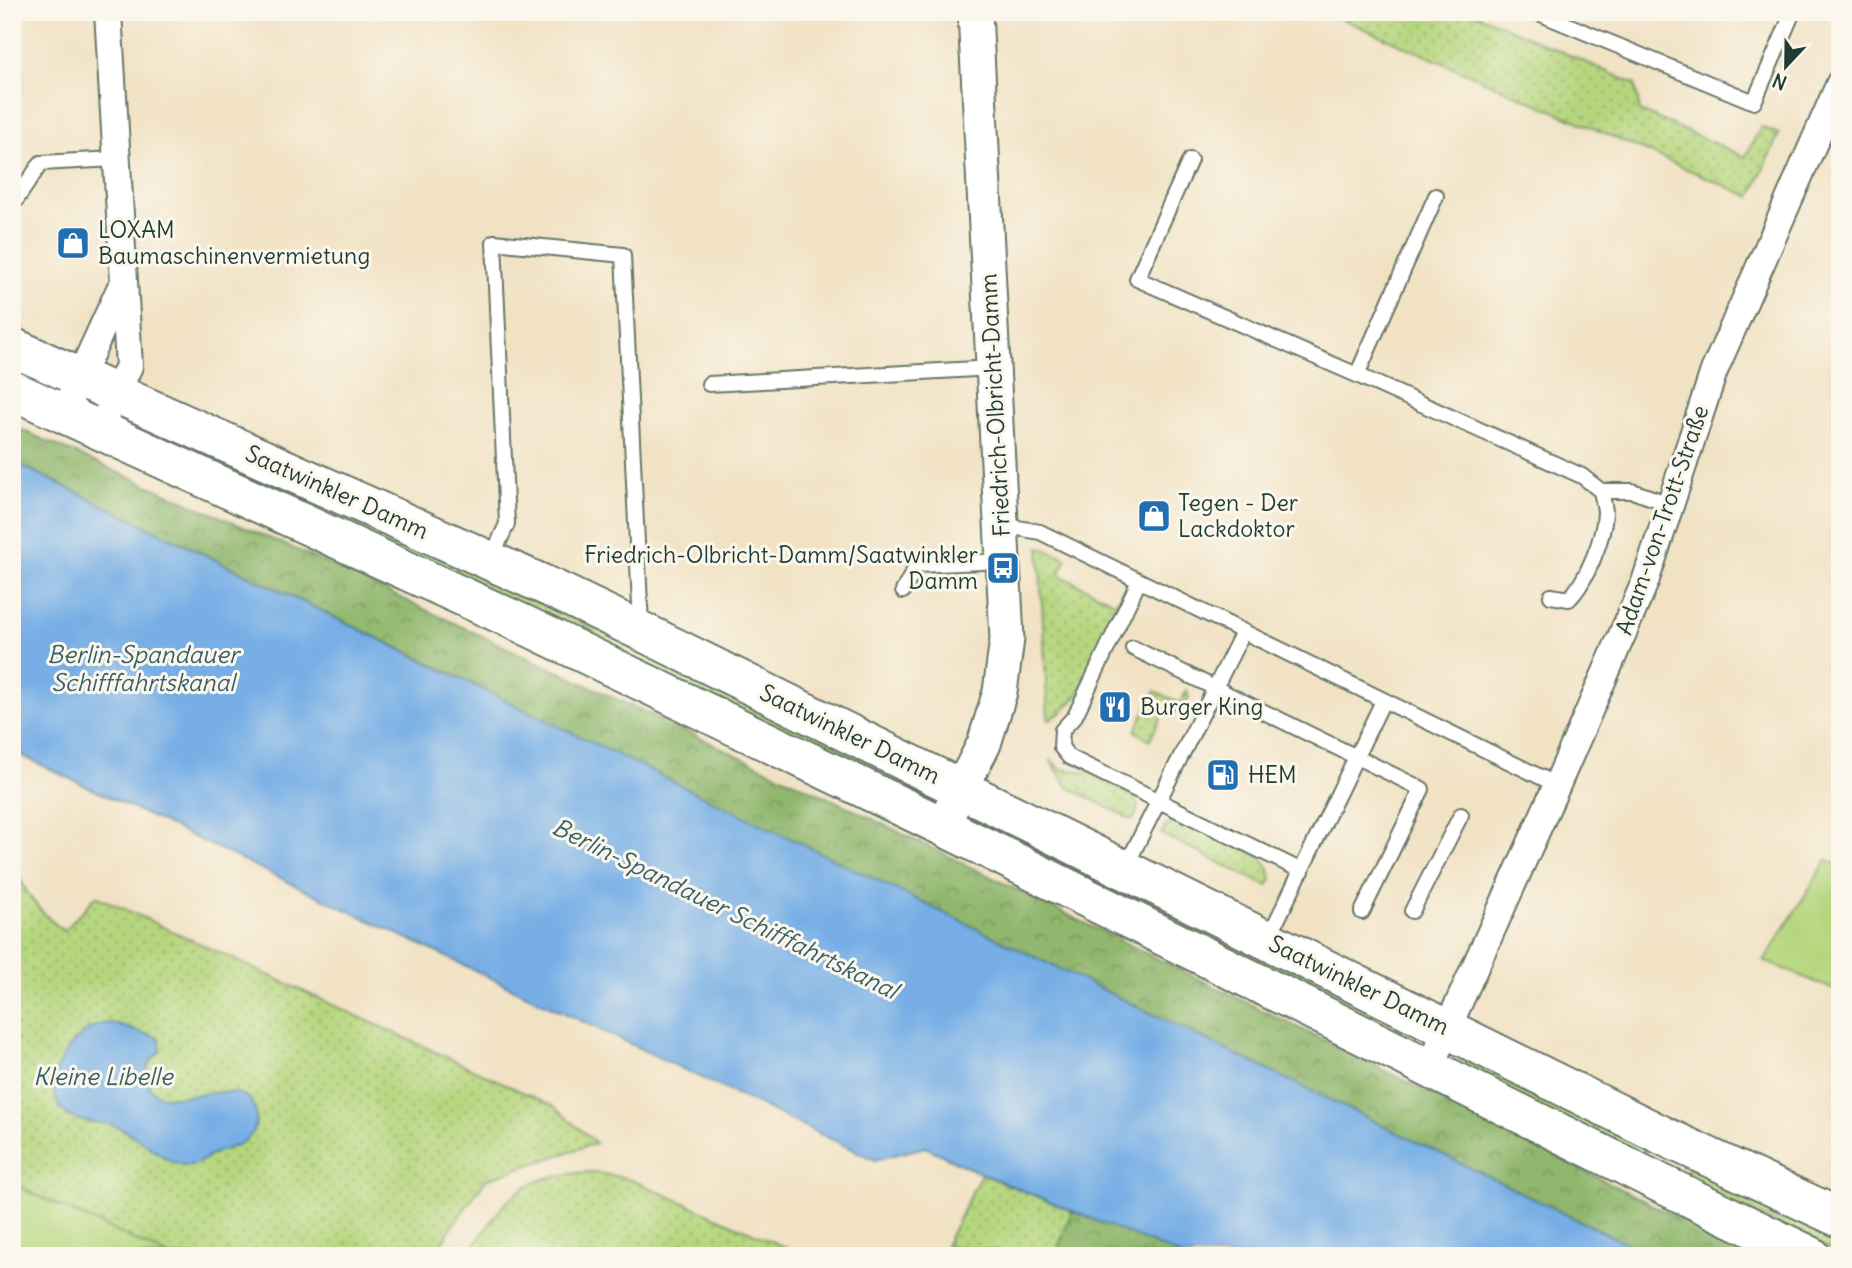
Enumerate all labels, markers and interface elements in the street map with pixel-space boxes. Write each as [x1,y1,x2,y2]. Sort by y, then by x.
north arrow [1750,32,1820,102]
text: N [1769,68,1790,95]
place label: LOXAM Baumaschinenvermietung [98,215,370,270]
shop icon: LOXAM Baumaschinenvermietung [54,224,92,262]
street label: Friedrich-Olbricht-Damm [973,273,1016,537]
street label: Adam-von-Trott-Straße [1609,401,1714,638]
street label: Saatwinkler Damm [241,438,433,545]
place label: Tegen - Der Lackdoktor [1178,488,1299,543]
shop icon: Tegen - Der Lackdoktor [1135,497,1173,535]
place label: Friedrich-Olbricht-Damm/Saatwinkler Damm [584,540,979,595]
bus stop icon: Friedrich-Olbricht-Damm/Saatwinkler Damm [984,549,1022,587]
water label: Berlin-Spandauer Schifffahrtskanal [47,639,242,697]
street label: Saatwinkler Damm [755,677,945,790]
restaurant icon: Burger King [1096,688,1134,726]
place label: Burger King [1140,692,1263,721]
fuel station icon: HEM [1204,756,1242,794]
place label: HEM [1248,760,1297,789]
water label: Berlin-Spandauer Schifffahrtskanal [548,811,906,1007]
street label: Saatwinkler Damm [1264,928,1454,1041]
water label: Kleine Libelle [33,1061,175,1091]

